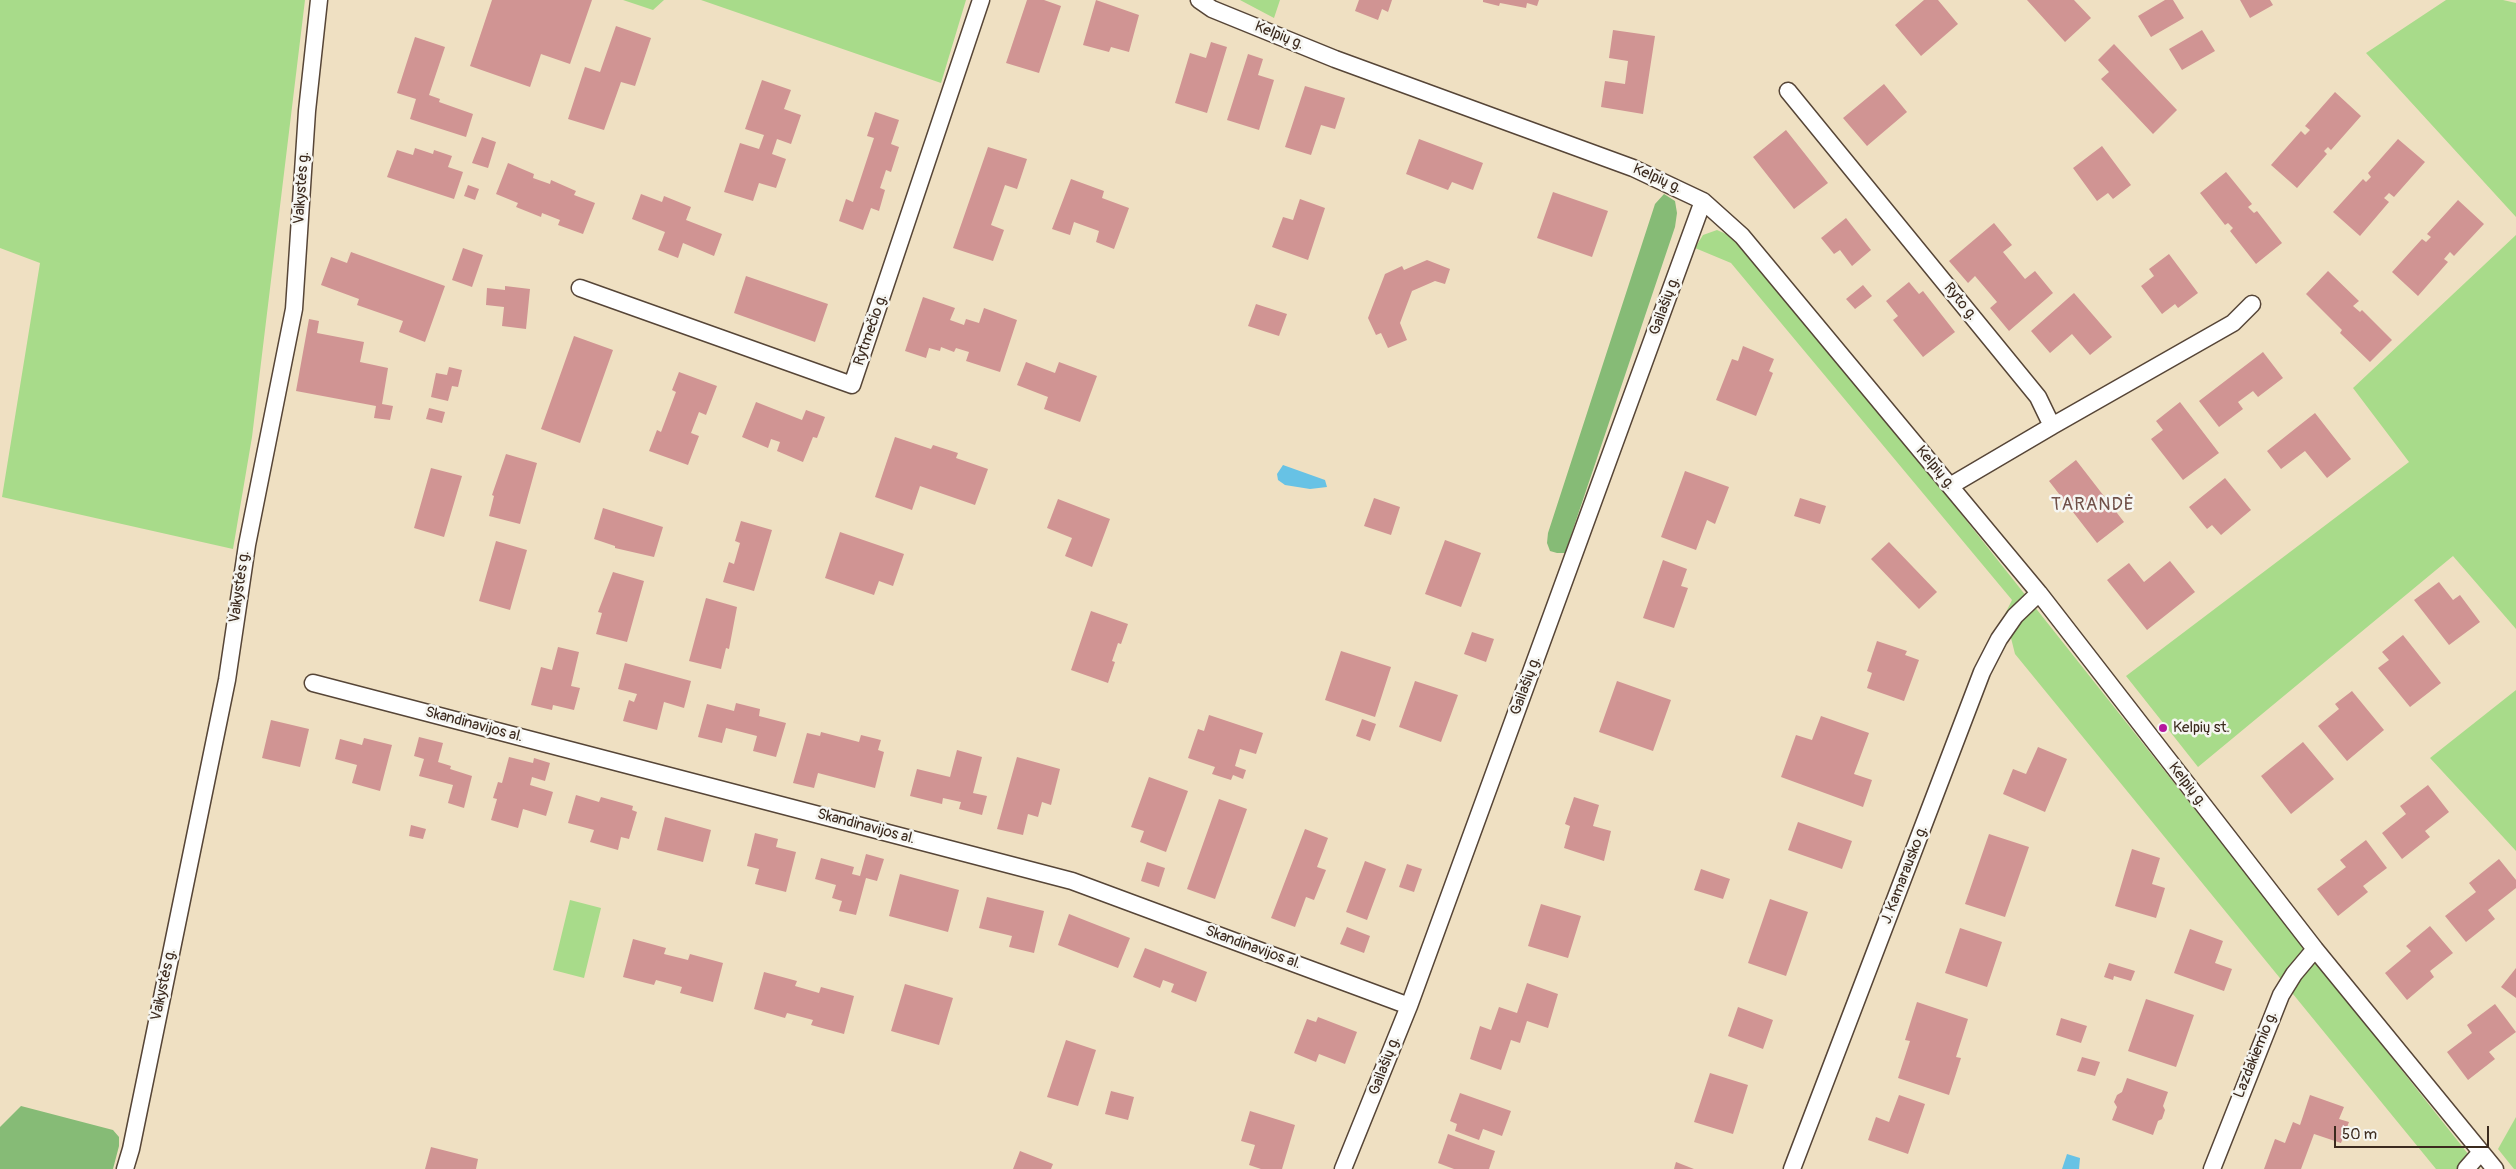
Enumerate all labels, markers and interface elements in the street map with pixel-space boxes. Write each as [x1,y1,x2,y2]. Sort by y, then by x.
street label: Kelpių g. [1252,18,1306,54]
street label: Vaikystės g. [290,151,314,225]
street label: Kelpių g. [1630,160,1684,198]
street label: Gailašių g. [1646,274,1684,338]
street label: Ryto g. [1939,280,1981,324]
street label: Rytmečio g. [850,292,892,368]
street label: Kelpių g. [1912,442,1958,494]
district label: TARANDĖ [2050,494,2136,516]
street label: Vaikystės g. [226,550,254,624]
street label: Gailašių g. [1507,654,1545,718]
street label: Skandinavijos al. [423,703,525,747]
place label: Kelpių st. [2173,719,2230,737]
marker: Kelpių st. [2157,722,2169,734]
street label: Kelpių g. [2164,759,2210,811]
street label: Skandinavijos al. [815,805,917,849]
street label: J. Kamarausko g. [1878,823,1932,927]
street label: Skandinavijos al. [1203,922,1303,974]
street label: Vaikystės g. [148,948,180,1022]
street label: Lazdakiemio g. [2230,1009,2282,1101]
street label: Gailašių g. [1366,1034,1404,1098]
scale bar [2336,1116,2491,1148]
text: 50 m [2342,1125,2377,1144]

